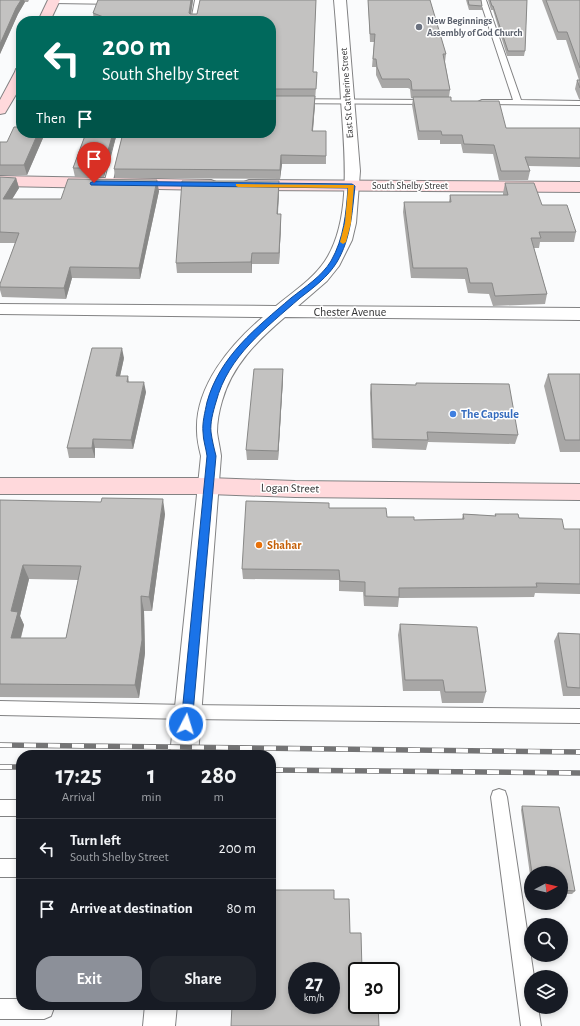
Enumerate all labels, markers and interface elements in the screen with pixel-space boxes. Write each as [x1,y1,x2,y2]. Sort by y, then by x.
place label: New Beginnings Assembly of God Church [427,16,523,38]
marker: New Beginnings Assembly of God Church [414,22,424,32]
icon: left [36,32,88,84]
text: 200 m [102,33,171,61]
street label: East St Catherine Street [339,47,355,139]
text: South Shelby Street [102,66,239,84]
icon: arrive [74,108,96,130]
text: Then [36,111,66,126]
pin [77,142,111,183]
icon: arrive [83,148,105,170]
street label: South Shelby Street [372,181,449,191]
street label: Chester Avenue [314,306,386,318]
place label: The Capsule [461,408,519,420]
marker: The Capsule [448,409,458,419]
street label: Logan Street [261,481,319,495]
place label: Shahar [267,539,302,551]
marker: Shahar [254,540,264,550]
position arrow [165,703,207,745]
text: 17:25 [55,764,102,788]
text: 1 [147,764,156,788]
text: 280 [201,764,237,788]
text: Arrival [62,791,95,804]
text: min [141,791,161,804]
text: m [213,791,224,804]
text: Turn left [70,833,121,848]
icon: left [36,838,58,860]
text: 200 m [219,841,256,856]
text: South Shelby Street [70,851,169,864]
north arrow [524,866,568,910]
map controls [524,866,568,1014]
icon: arrive [36,898,58,920]
text: Arrive at destination [70,901,193,916]
text: 80 m [226,901,256,916]
button: search [524,918,568,962]
button: Exit [36,956,142,1002]
button: Share [150,956,256,1002]
speed limit sign: 30 [348,962,400,1014]
button: layers [524,970,568,1014]
text: 27 [305,973,323,993]
text: km/h [304,993,324,1003]

